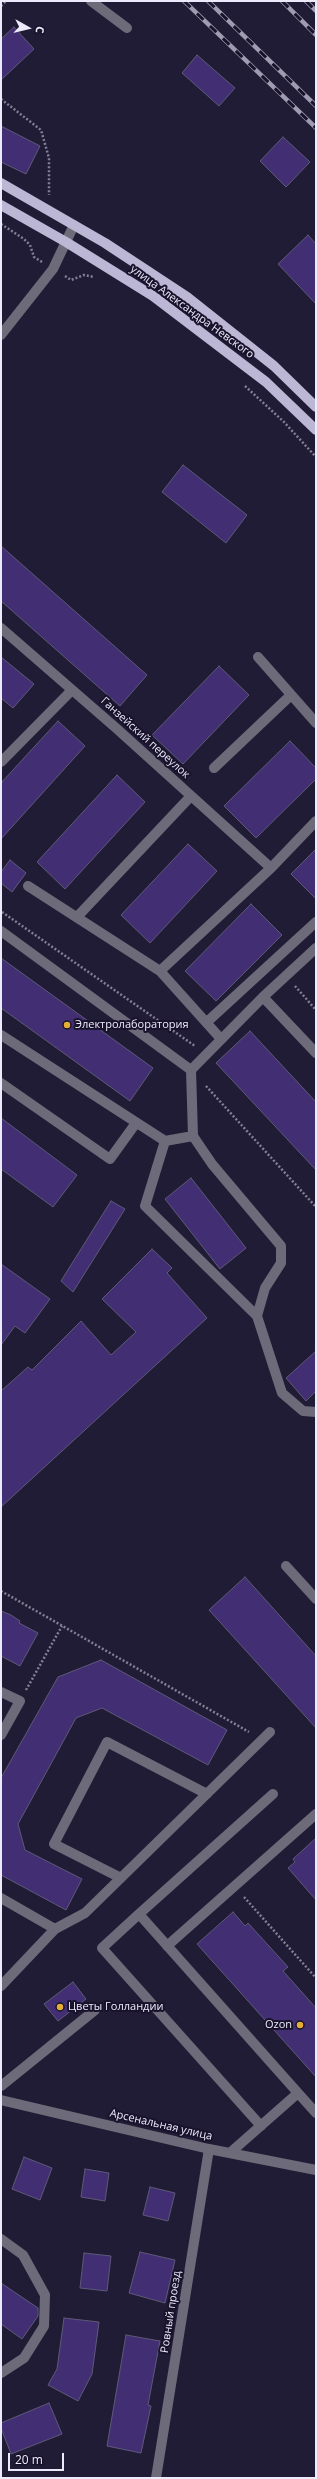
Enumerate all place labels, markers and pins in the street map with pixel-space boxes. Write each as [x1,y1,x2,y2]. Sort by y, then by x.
place label: Электролаборатория [75,1018,189,1032]
marker: Электролаборатория [62,1020,72,1030]
place label: Цветы Голландии [68,2000,163,2014]
marker: Цветы Голландии [55,2002,65,2012]
place label: Ozon [265,2018,292,2032]
marker: Ozon [295,2020,305,2030]

